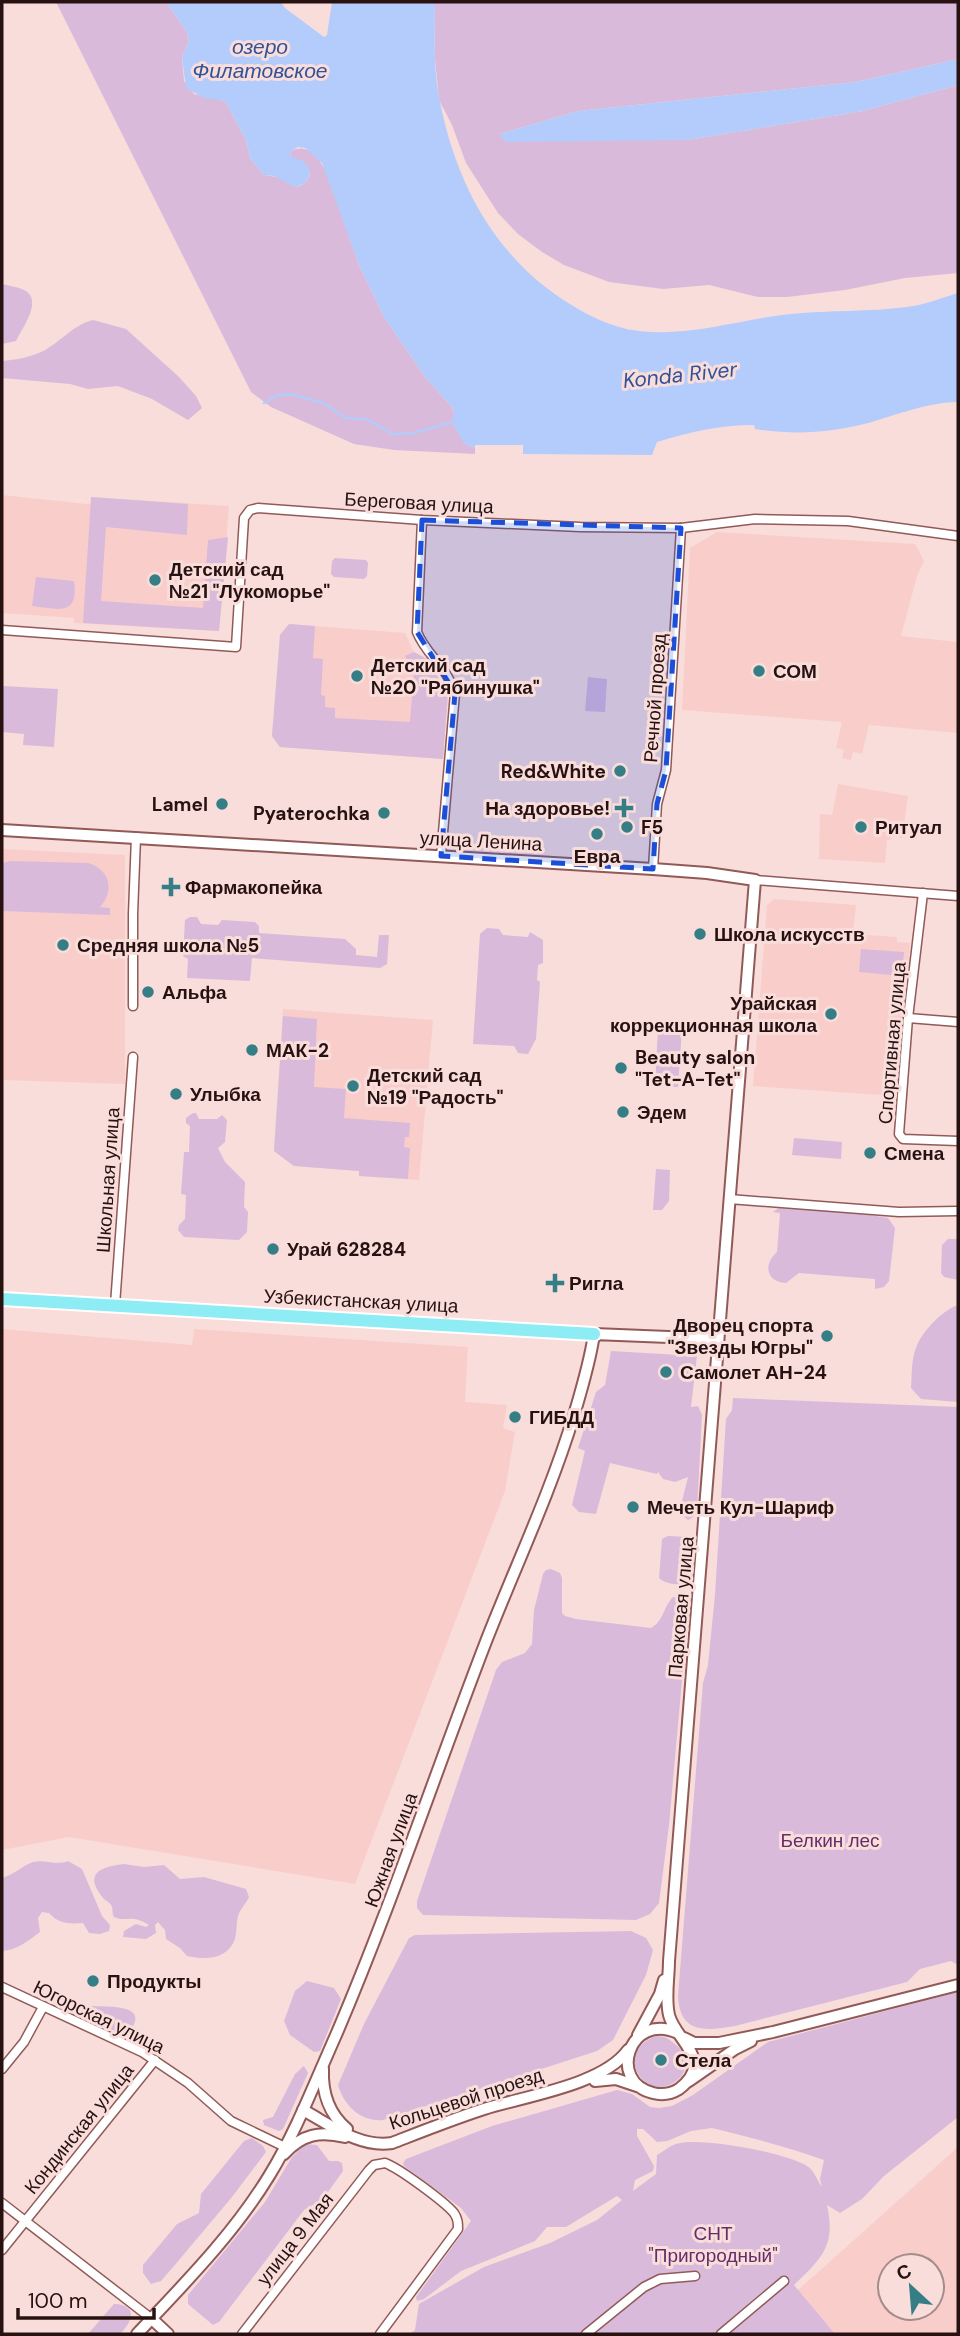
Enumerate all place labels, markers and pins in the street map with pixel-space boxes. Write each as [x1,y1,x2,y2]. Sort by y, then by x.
place label: Детский сад №21 "Лукоморье" [169,557,330,604]
marker: Детский сад №21 "Лукоморье" [147,572,163,588]
place label: Детский сад №20 "Рябинушка" [371,653,540,700]
place label: СОМ [773,659,817,684]
marker: СОМ [751,663,767,679]
marker: Детский сад №20 "Рябинушка" [349,668,365,684]
place label: Red&White [501,759,606,784]
marker: Red&White [612,763,628,779]
place label: Lamel [152,792,208,817]
marker: Lamel [214,796,230,812]
place label: На здоровье! [485,796,610,821]
marker: На здоровье! [616,800,632,816]
place label: Pyaterochka [253,801,370,826]
marker: Pyaterochka [376,805,392,821]
place label: F5 [641,815,663,840]
place label: Ритуал [875,815,942,840]
marker: F5 [619,819,635,835]
marker: Ритуал [853,819,869,835]
marker: Евра [589,826,605,842]
place label: Евра [574,844,621,869]
place label: Фармакопейка [185,875,323,900]
marker: Фармакопейка [163,879,179,895]
place label: Школа искусств [714,922,865,947]
marker: Школа искусств [692,926,708,942]
place label: Средняя школа №5 [77,933,259,958]
marker: Средняя школа №5 [55,937,71,953]
place label: Альфа [162,980,227,1005]
marker: Альфа [140,984,156,1000]
place label: Урайская коррекционная школа [610,991,817,1038]
marker: Урайская коррекционная школа [823,1006,839,1022]
place label: МАК-2 [266,1038,329,1063]
marker: МАК-2 [244,1042,260,1058]
place label: Beauty salon "Tet-A-Tet" [635,1045,755,1092]
marker: Beauty salon "Tet-A-Tet" [613,1060,629,1076]
place label: Детский сад №19 "Радость" [367,1063,504,1110]
marker: Детский сад №19 "Радость" [345,1078,361,1094]
place label: Улыбка [190,1082,261,1107]
marker: Улыбка [168,1086,184,1102]
place label: Эдем [637,1100,687,1125]
marker: Эдем [615,1104,631,1120]
place label: Смена [884,1141,945,1166]
marker: Смена [862,1145,878,1161]
place label: Урай 628284 [287,1237,406,1262]
marker: Урай 628284 [265,1241,281,1257]
place label: Ригла [569,1271,624,1296]
marker: Ригла [547,1275,563,1291]
place label: Дворец спорта "Звезды Югры" [668,1313,813,1360]
marker: Дворец спорта "Звезды Югры" [819,1328,835,1344]
place label: Самолет АН-24 [680,1360,827,1385]
marker: Самолет АН-24 [658,1364,674,1380]
place label: ГИБДД [529,1405,595,1430]
marker: ГИБДД [507,1409,523,1425]
place label: Мечеть Кул-Шариф [647,1495,834,1520]
marker: Мечеть Кул-Шариф [625,1499,641,1515]
place label: Продукты [107,1969,202,1994]
marker: Продукты [85,1973,101,1989]
place label: Стела [675,2048,732,2073]
marker: Стела [653,2052,669,2068]

